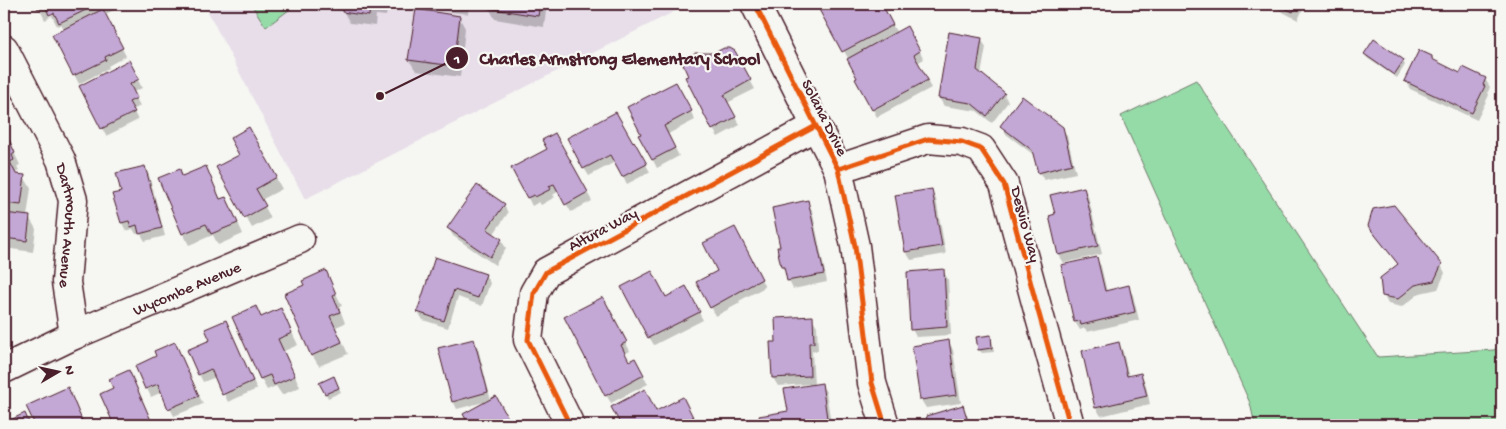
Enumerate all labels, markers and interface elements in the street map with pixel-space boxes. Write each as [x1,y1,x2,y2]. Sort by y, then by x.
callout: Charles Armstrong Elementary School [445,41,771,74]
text: Charles Armstrong Elementary School [478,50,761,71]
text: 1 [453,51,460,69]
street label: Solana Drive [796,77,851,161]
street label: Dartmouth Avenue [49,160,80,290]
street label: Desvio Way [1004,184,1043,265]
street label: Altura Way [566,205,642,257]
street label: Wycombe Avenue [131,259,245,322]
north arrow [32,346,82,396]
text: N [59,365,77,376]

